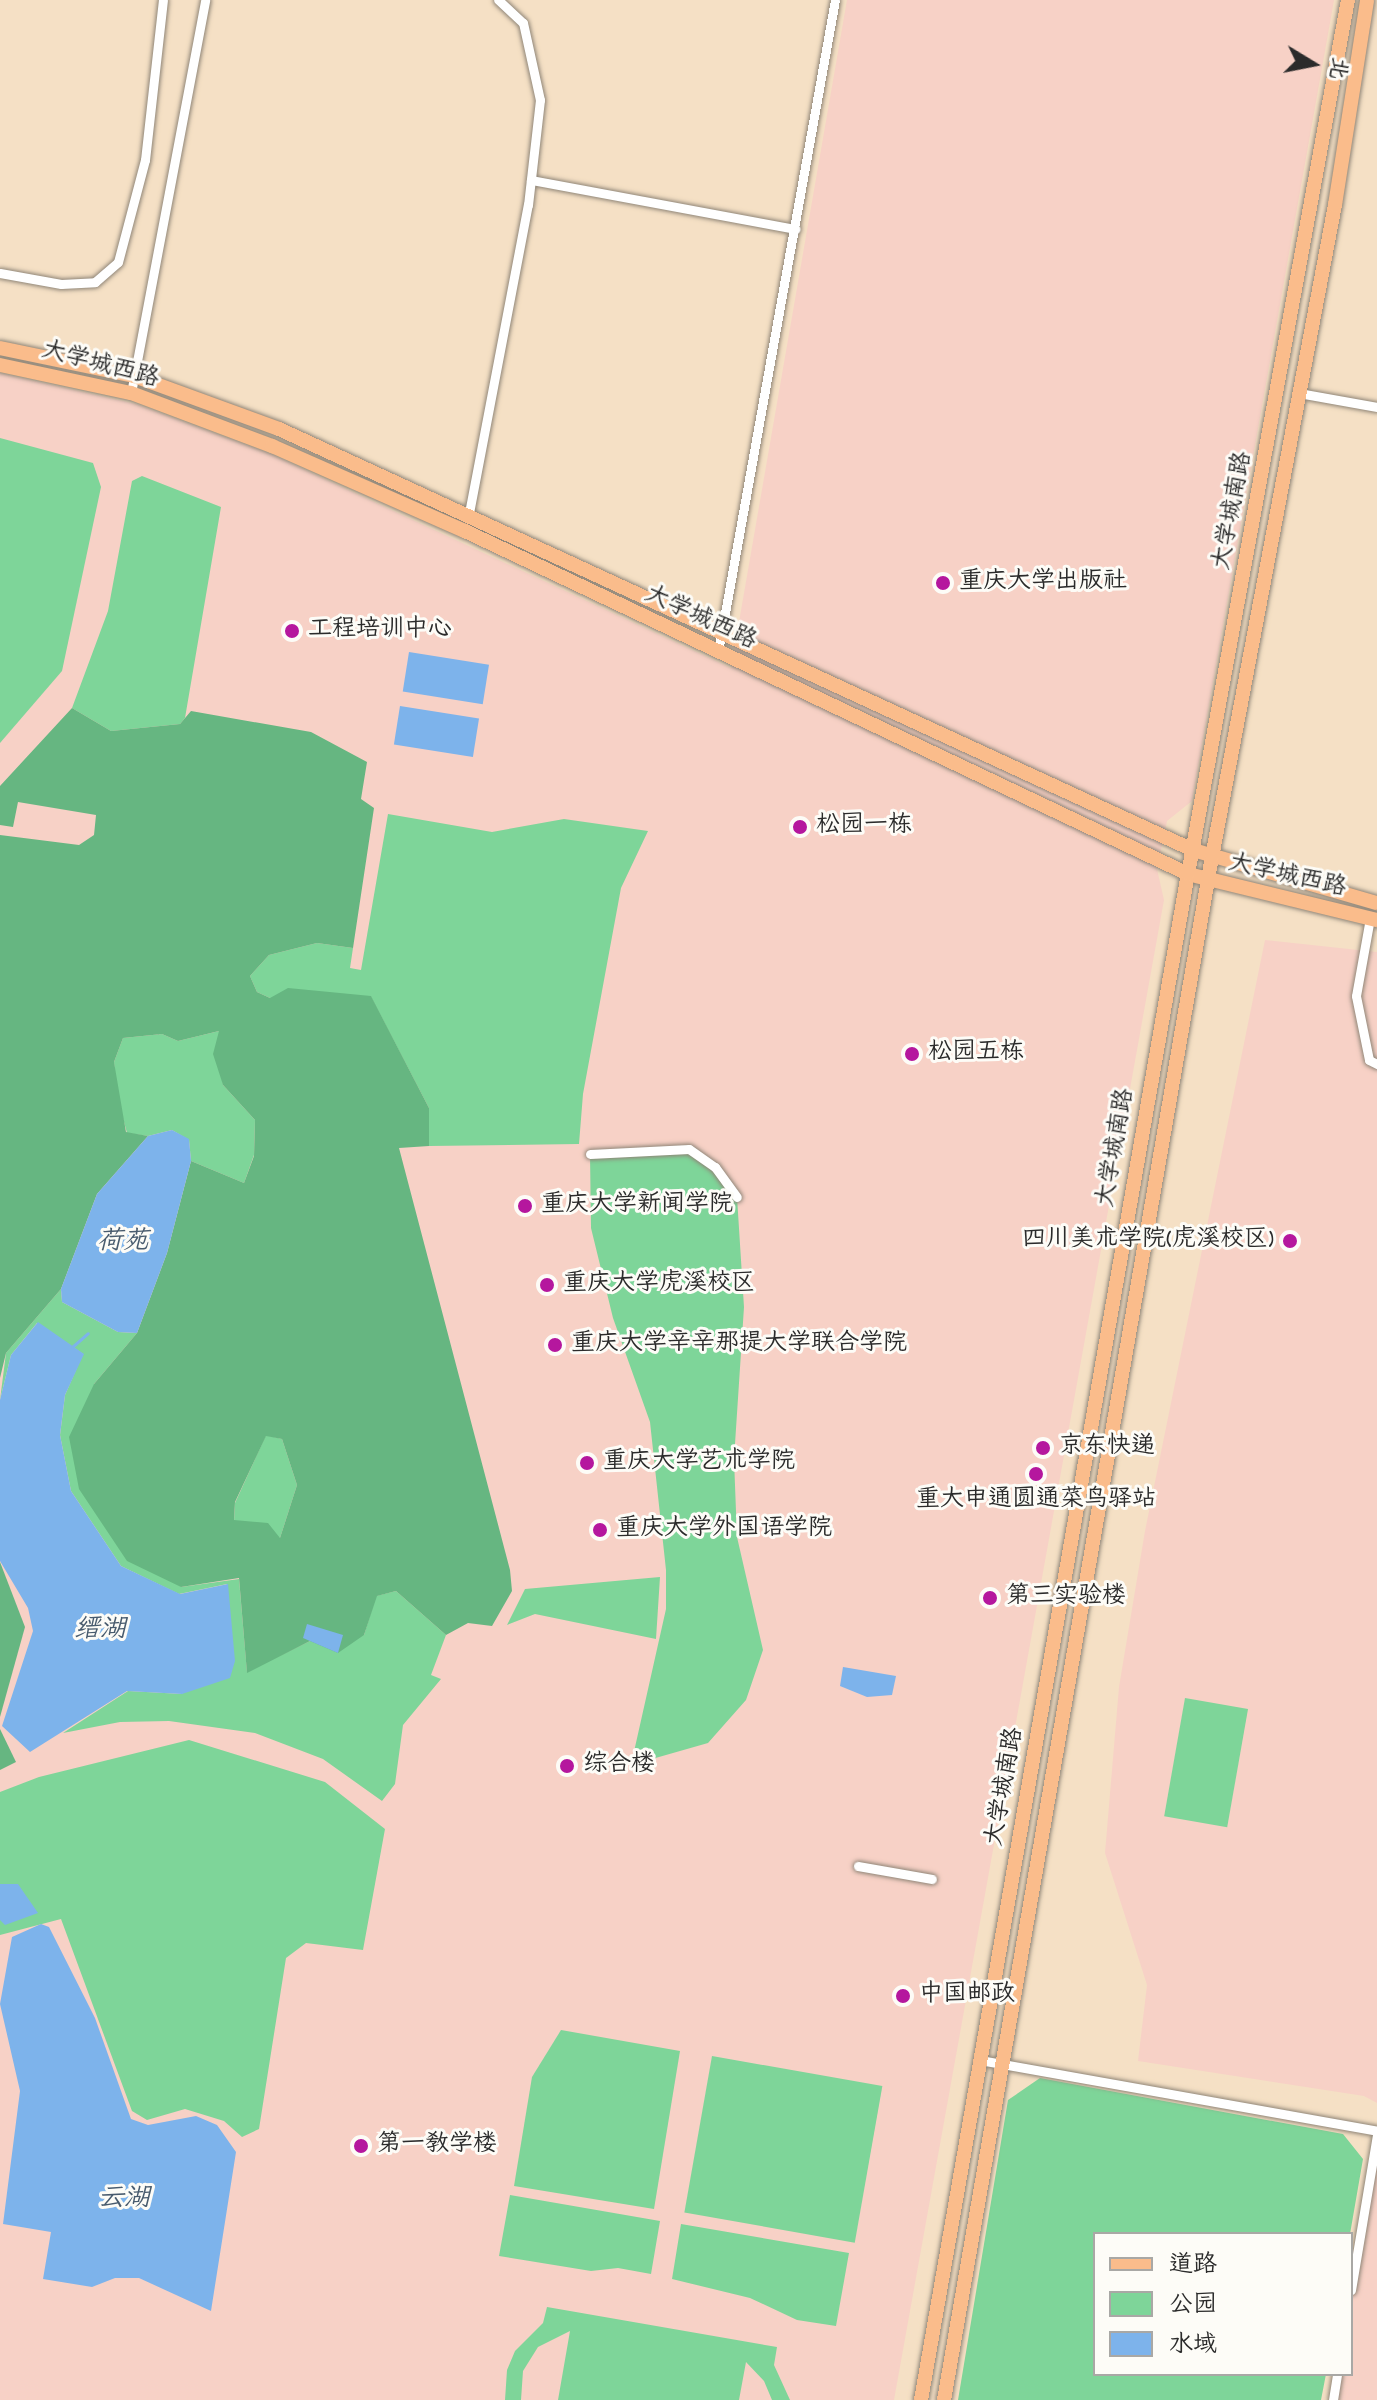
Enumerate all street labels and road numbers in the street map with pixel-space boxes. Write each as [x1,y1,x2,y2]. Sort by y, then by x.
street label: 大学城西路 [38,337,162,395]
street label: 大学城南路 [1208,449,1260,573]
street label: 大学城西路 [640,581,760,657]
street label: 大学城西路 [1225,849,1349,905]
street label: 大学城南路 [1092,1086,1142,1210]
street label: 大学城南路 [981,1725,1031,1849]

